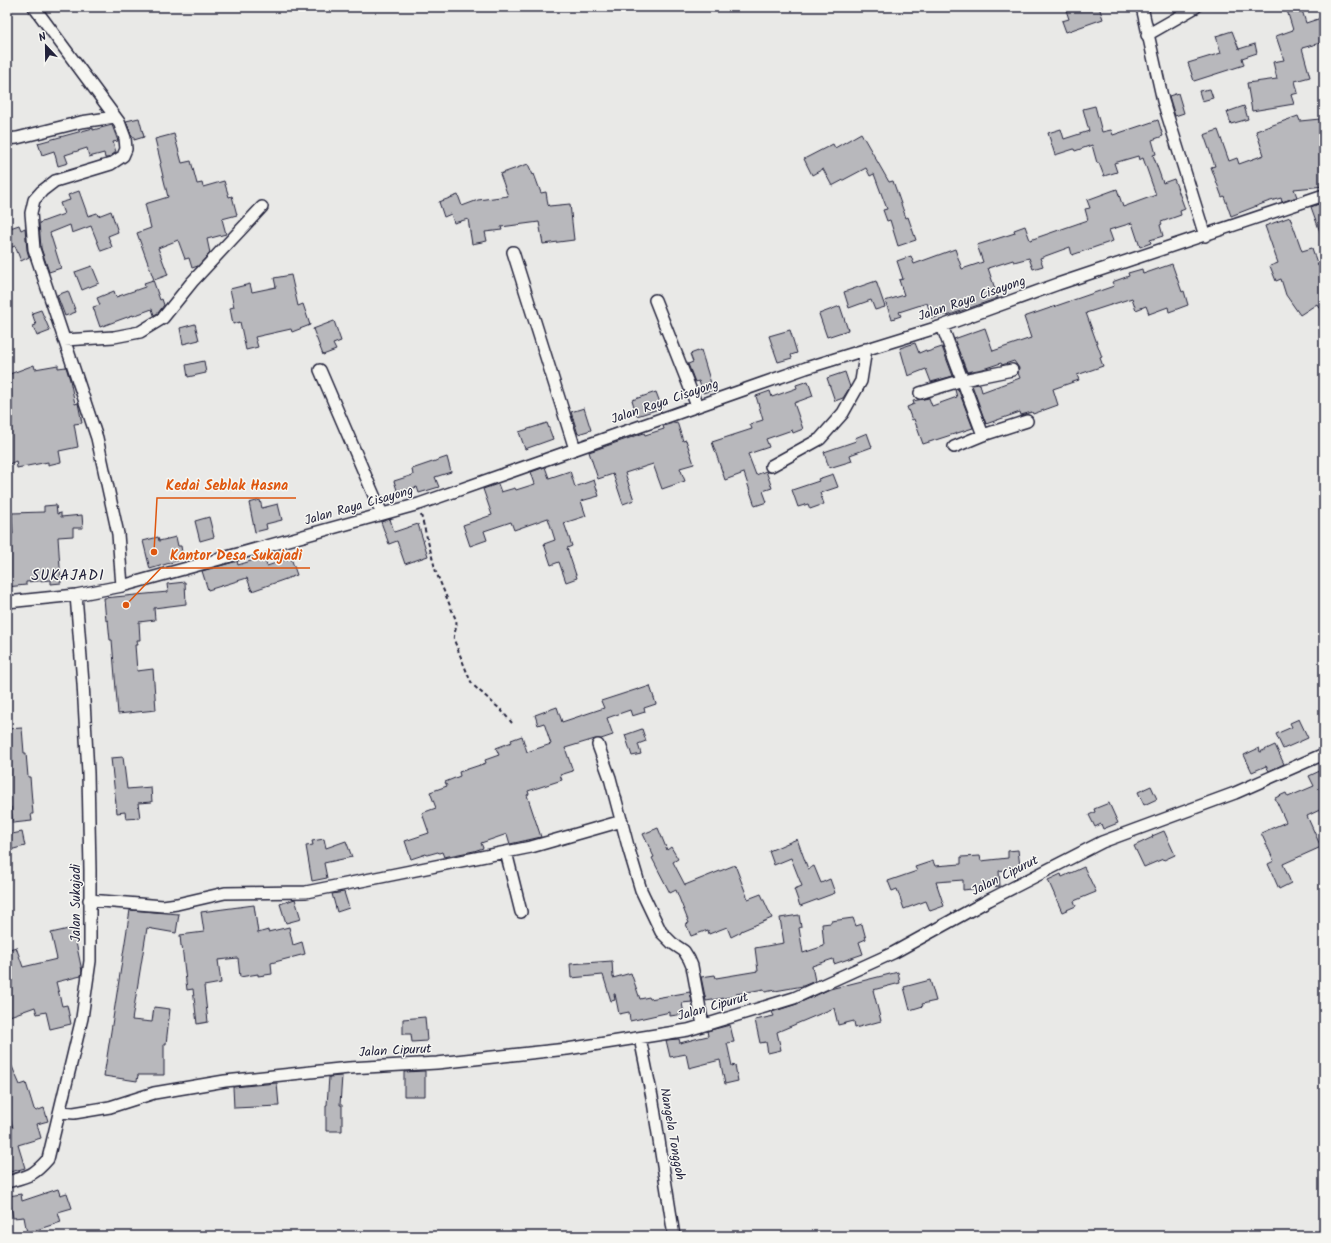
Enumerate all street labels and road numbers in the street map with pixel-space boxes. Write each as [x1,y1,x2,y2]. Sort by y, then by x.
street label: Jalan Raya Cisayong [915,271,1029,327]
street label: Jalan Raya Cisayong [608,374,722,430]
street label: Jalan Raya Cisayong [302,480,416,532]
street label: Jalan Cipurut [968,850,1043,902]
street label: Jalan Sukajadi [66,863,87,942]
street label: Jalan Cipurut [675,987,752,1027]
street label: Jalan Cipurut [358,1039,433,1063]
street label: Nangela Tonggoh [654,1086,690,1182]

